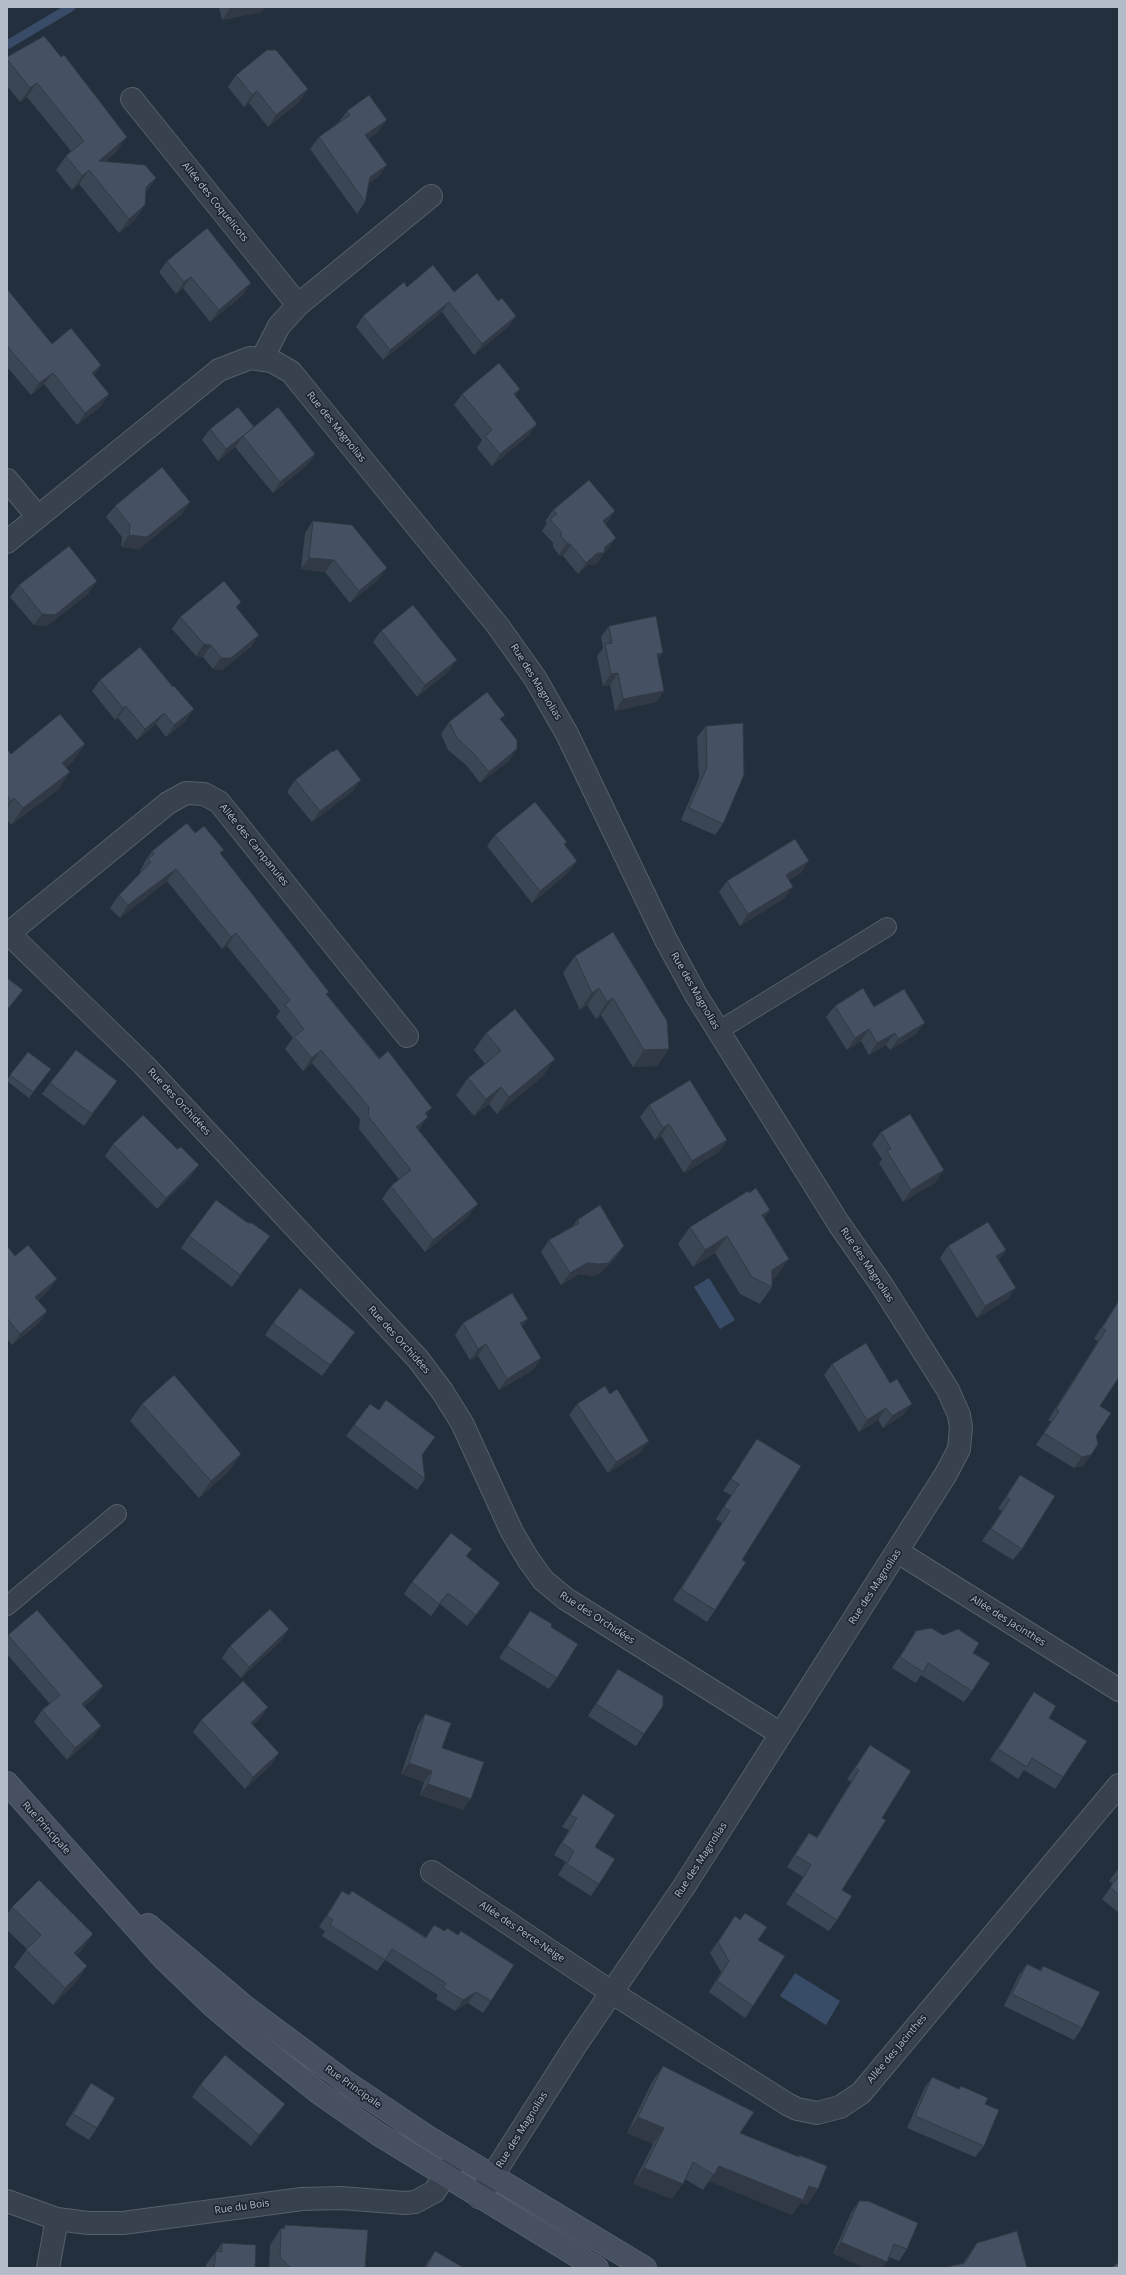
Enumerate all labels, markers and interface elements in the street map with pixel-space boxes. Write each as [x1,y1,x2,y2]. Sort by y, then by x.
street label: Allée des Coquelicots [179,160,251,244]
street label: Rue des Magnolias [304,389,368,465]
street label: Rue des Magnolias [508,642,564,722]
street label: Allée des Campanules [217,801,291,889]
street label: Rue des Magnolias [668,950,722,1032]
street label: Rue des Orchidées [145,1066,213,1138]
street label: Rue des Magnolias [838,1226,896,1304]
street label: Rue des Orchidées [365,1304,433,1376]
street label: Rue des Magnolias [846,1547,904,1627]
street label: Rue des Orchidées [557,1589,637,1647]
street label: Allée des Jacinthes [968,1593,1048,1649]
street label: Rue Principale [19,1799,73,1857]
street label: Rue des Magnolias [672,1820,730,1900]
street label: Allée des Perce-Neige [477,1899,567,1965]
street label: Allée des Jacinthes [865,2012,929,2086]
street label: Rue Principale [322,2063,384,2111]
street label: Rue des Magnolias [494,2090,550,2170]
street label: Rue du Bois [214,2197,270,2217]

